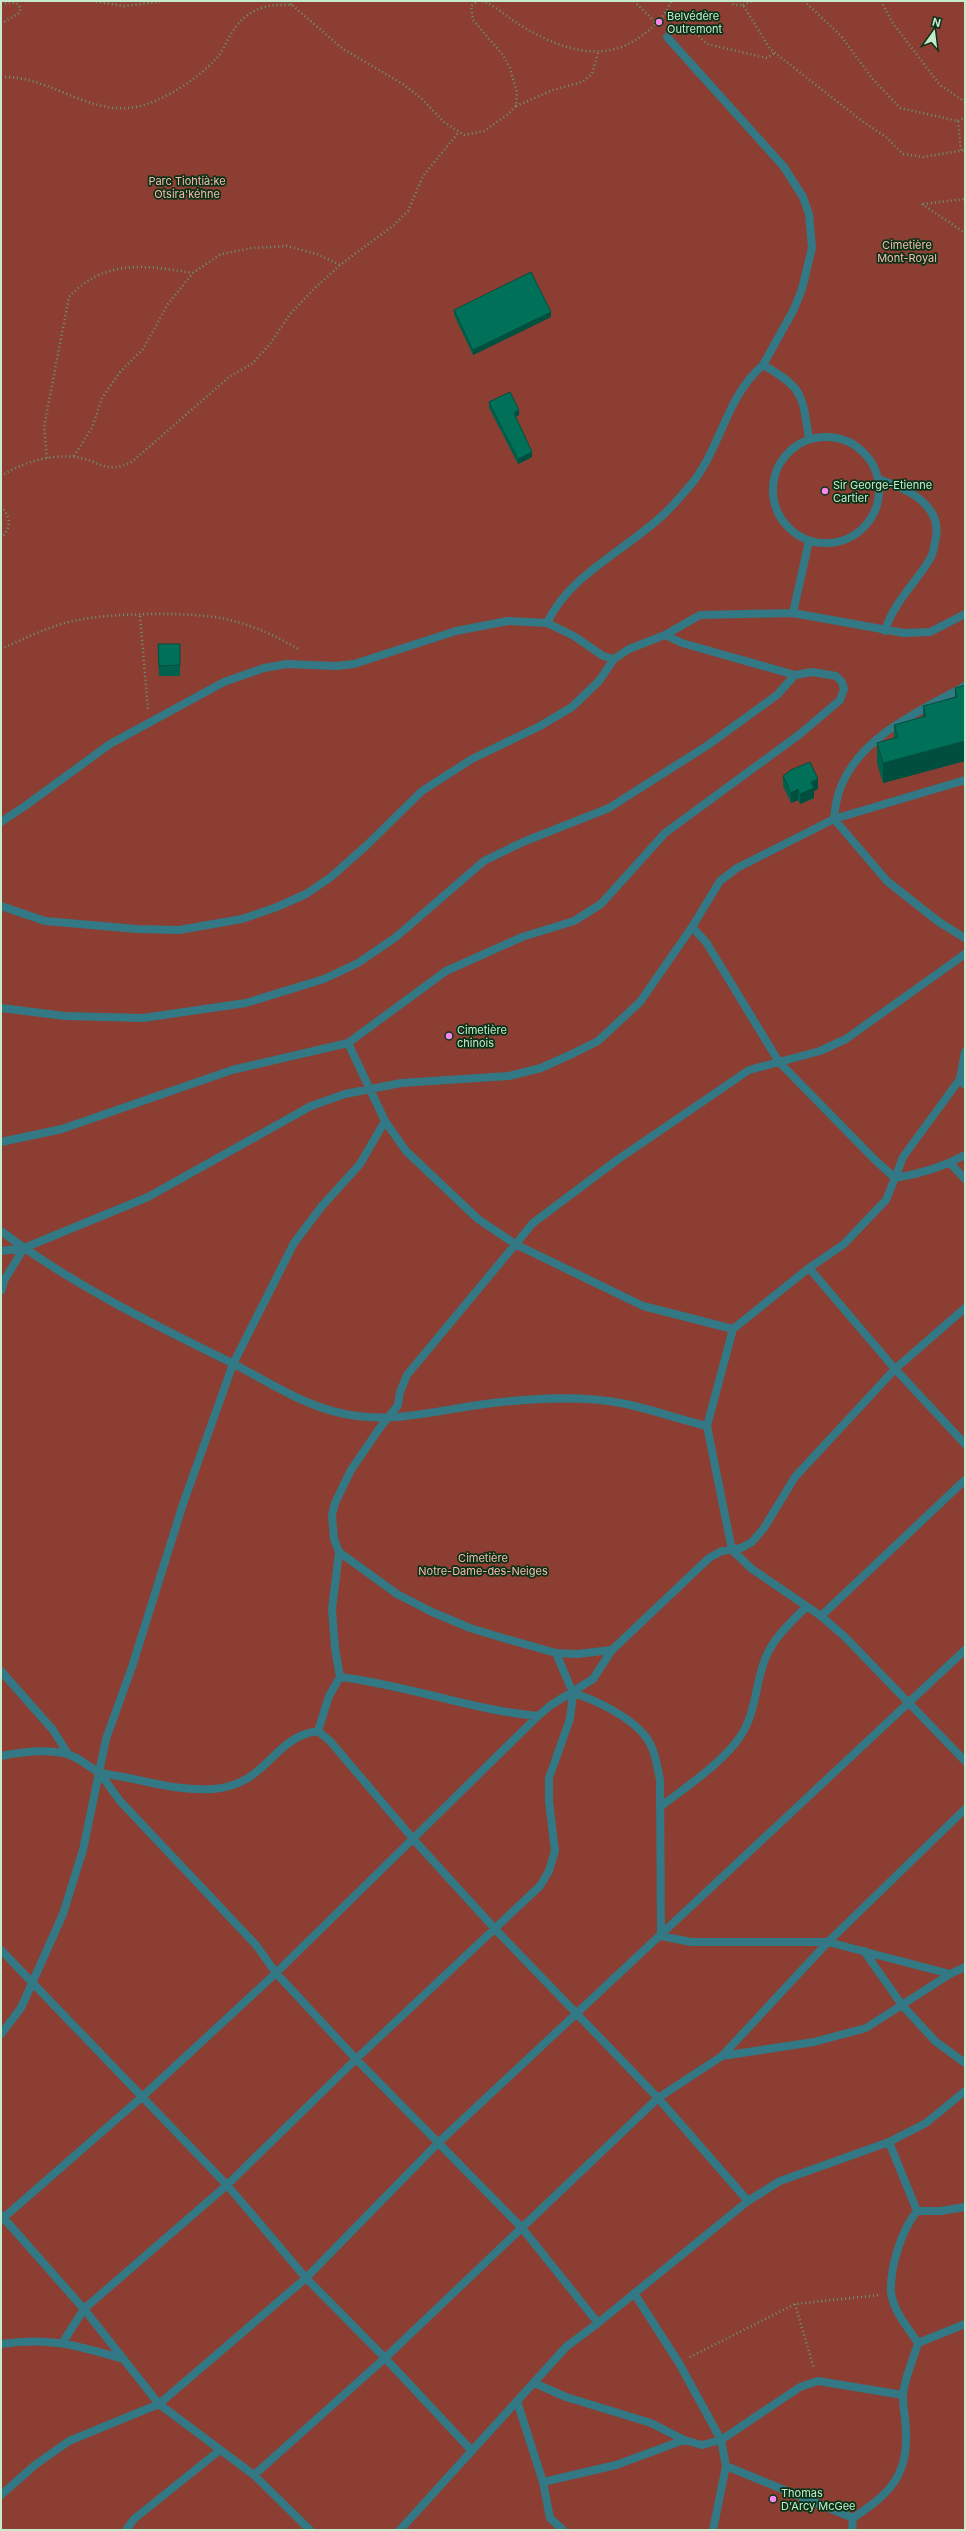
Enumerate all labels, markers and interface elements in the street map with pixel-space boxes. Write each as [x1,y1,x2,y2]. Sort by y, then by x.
place label: Belvédère Outremont [667,9,723,36]
north arrow [914,12,954,52]
text: N [931,14,942,30]
marker: Belvédère Outremont [654,17,664,27]
park label: Parc Tiohtià:ke Otsira'kéhne [148,174,226,201]
park label: Cimetière Mont-Royal [877,238,937,265]
place label: Sir George-Etienne Cartier [833,478,932,505]
marker: Sir George-Etienne Cartier [820,486,830,496]
place label: Cimetière chinois [457,1023,507,1050]
marker: Cimetière chinois [444,1031,454,1041]
park label: Cimetière Notre-Dame-des-Neiges [418,1551,548,1578]
place label: Thomas D'Arcy McGee [781,2486,856,2513]
marker: Thomas D'Arcy McGee [768,2494,778,2504]

